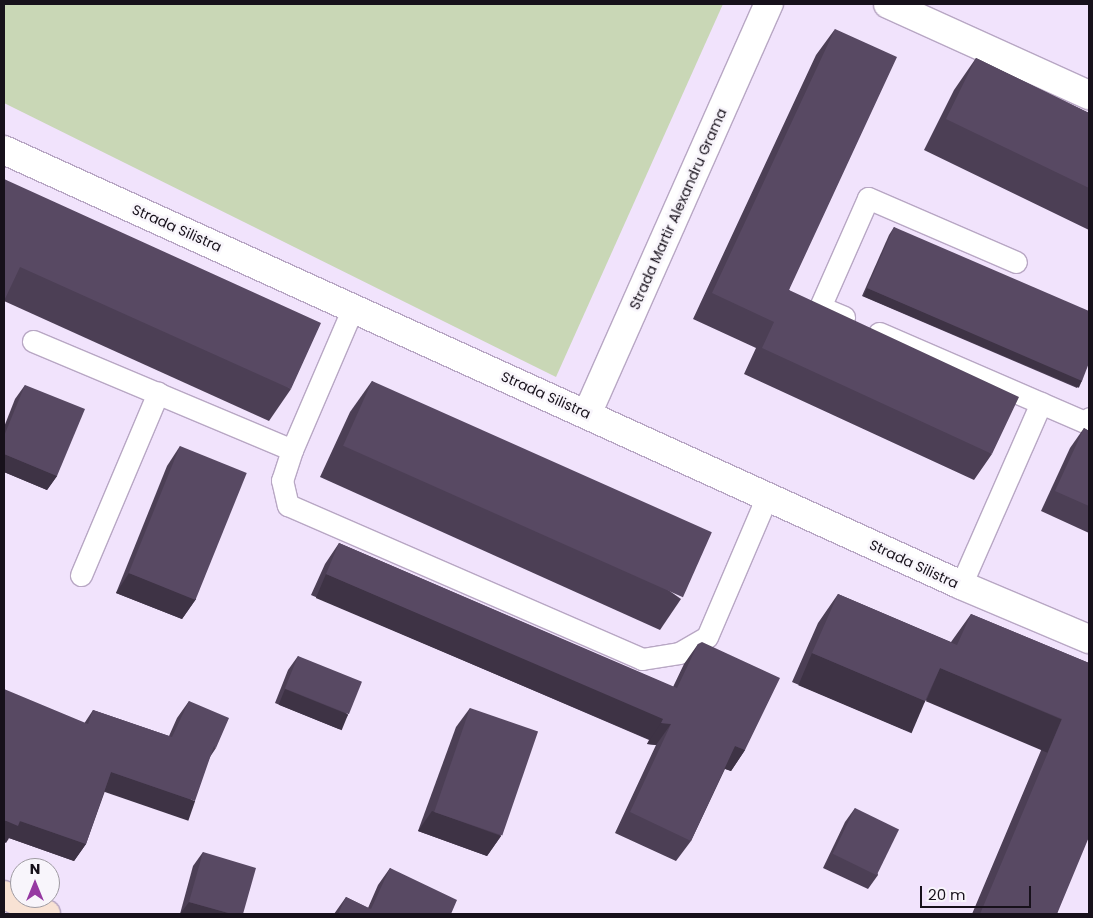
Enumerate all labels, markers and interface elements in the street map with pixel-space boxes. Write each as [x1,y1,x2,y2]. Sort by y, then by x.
street label: Strada Martir Alexandru Grama [626,106,730,312]
street label: Strada Silistra [130,201,224,255]
street label: Strada Silistra [499,368,593,422]
street label: Strada Silistra [867,536,961,592]
north arrow [10,858,60,908]
text: N [30,859,40,879]
scale bar [923,876,1034,908]
text: 20 m [928,884,966,905]

